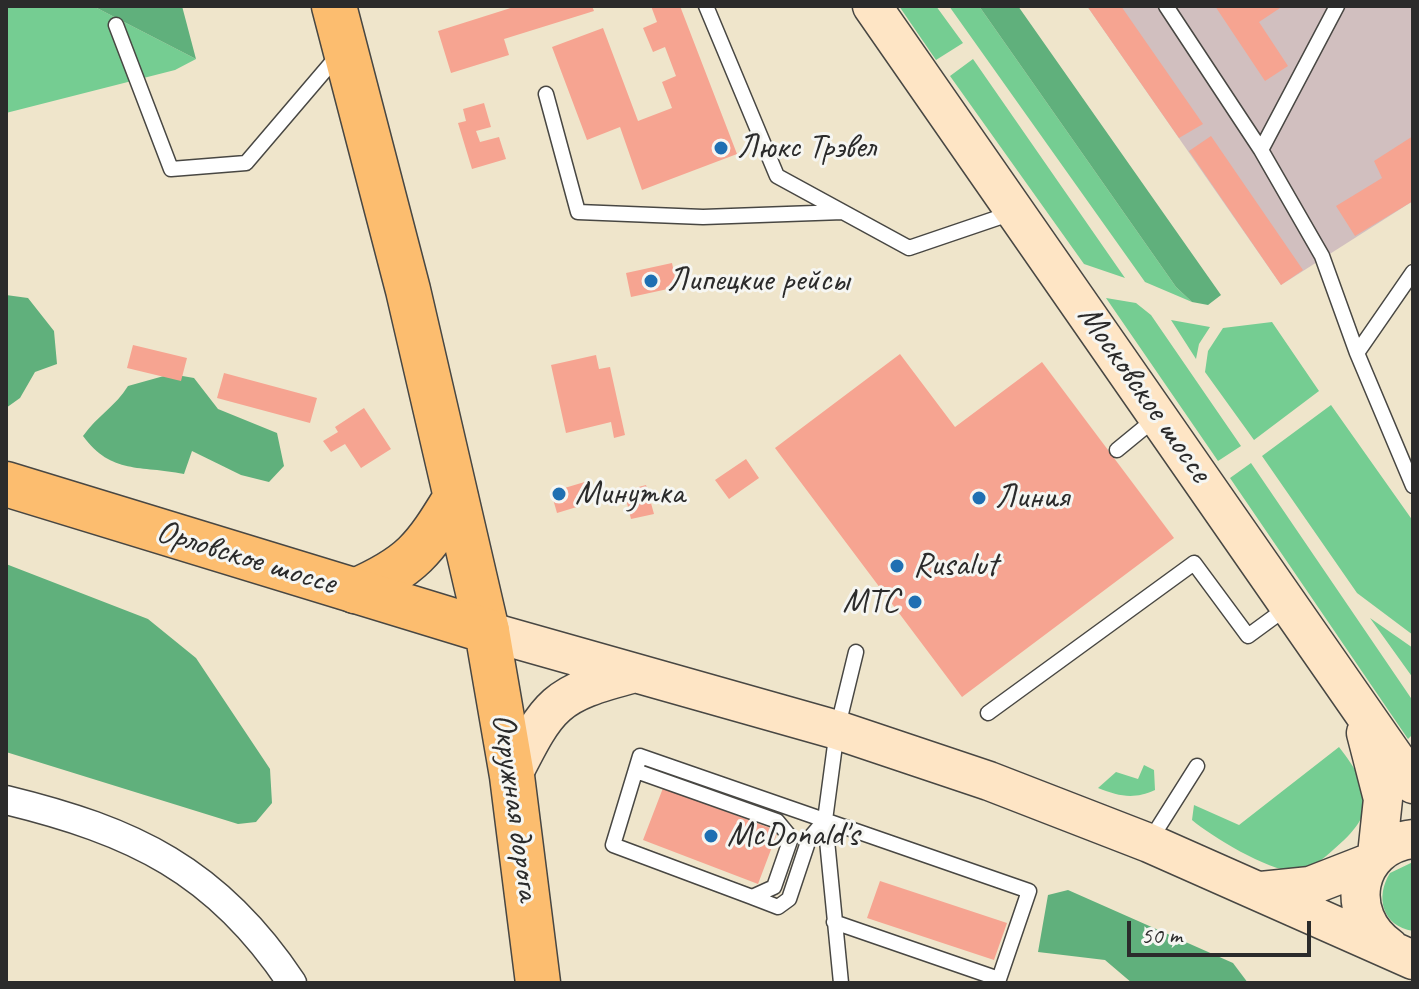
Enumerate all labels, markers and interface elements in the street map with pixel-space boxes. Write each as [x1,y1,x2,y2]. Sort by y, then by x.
place label: Люкс Трэвел [737,128,875,168]
marker: Люкс Трэвел [712,139,730,157]
place label: Липецкие рейсы [667,261,849,301]
marker: Липецкие рейсы [642,272,660,290]
street label: Московское шоссе [1068,298,1220,490]
place label: Минутка [575,474,684,514]
place label: Линия [995,478,1069,518]
marker: Минутка [550,485,568,503]
marker: Линия [970,489,988,507]
street label: Орловское шоссе [151,511,341,605]
place label: Rusalut [913,546,998,586]
marker: Rusalut [888,557,906,575]
place label: МТС [843,582,899,622]
marker: МТС [906,593,924,611]
street label: Окружная дорога [482,711,548,903]
place label: McDonald's [727,816,859,856]
marker: McDonald's [702,827,720,845]
scale bar [1131,905,1315,955]
text: 50 m [1141,920,1182,950]

